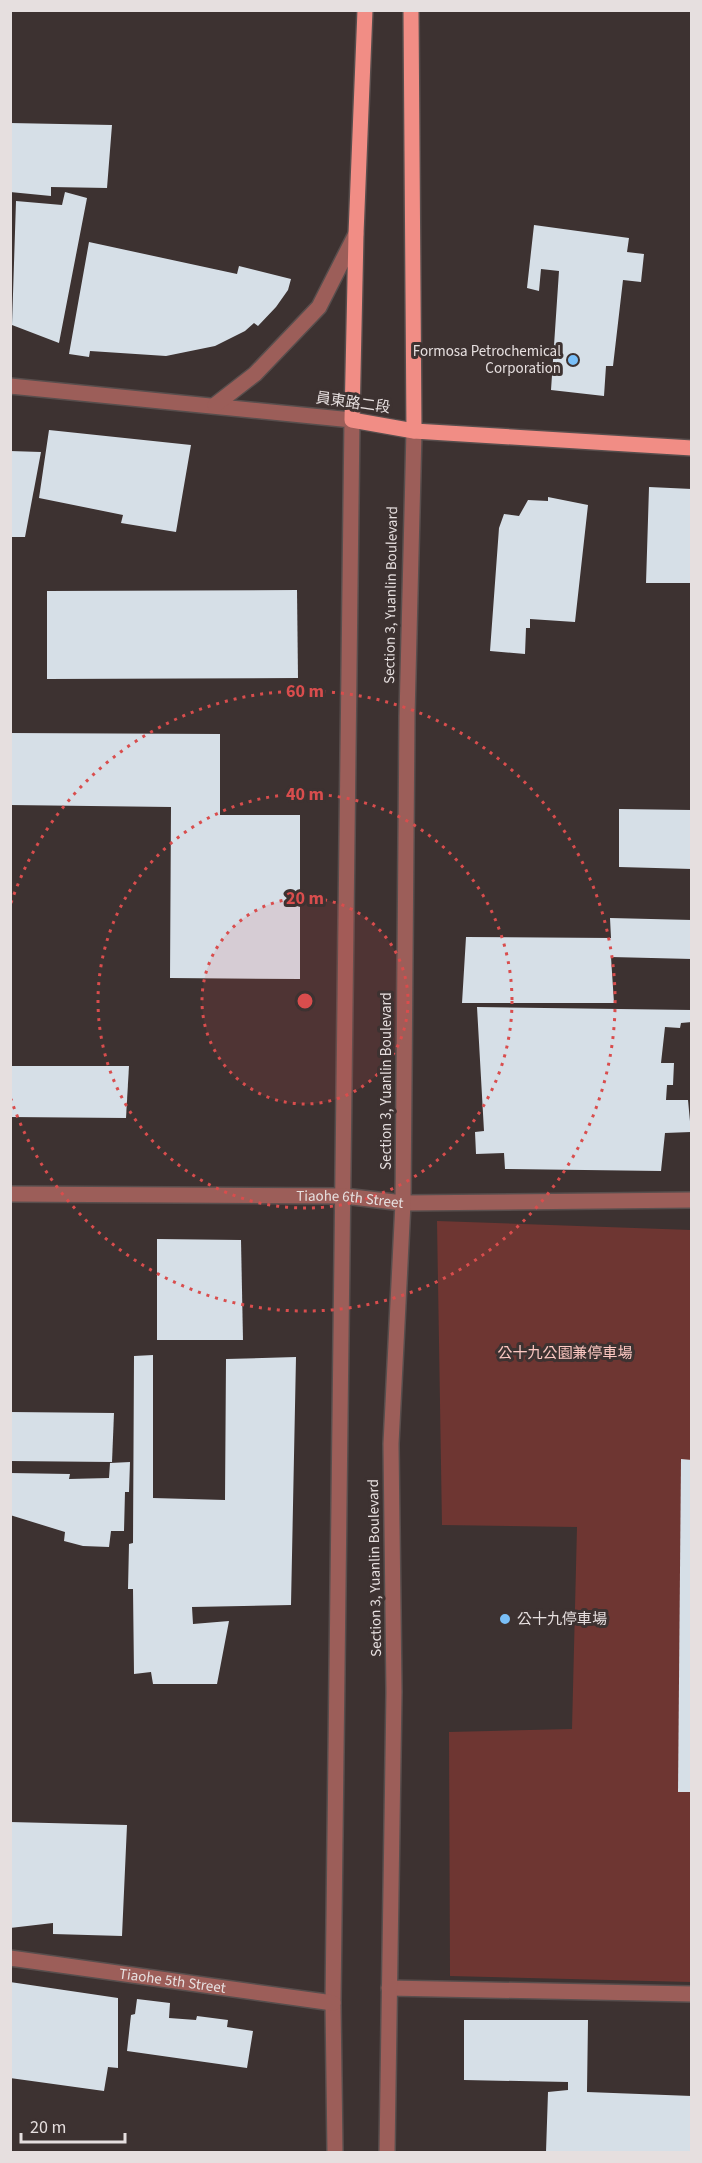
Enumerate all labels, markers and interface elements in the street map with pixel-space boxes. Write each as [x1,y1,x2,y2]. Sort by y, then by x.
place label: Formosa Petrochemical Corporation [413,341,561,379]
marker: Formosa Petrochemical Corporation [566,353,580,367]
street label: 員東路二段 [314,387,392,419]
street label: Section 3, Yuanlin Boulevard [379,506,403,684]
text: 60 m [286,679,324,704]
text: 40 m [286,782,324,807]
text: 20 m [286,886,324,911]
centre of rings [295,991,315,1011]
street label: Section 3, Yuanlin Boulevard [376,992,397,1170]
street label: Tiaohe 6th Street [296,1185,405,1213]
park label: 公十九公園兼停車場 [497,1343,633,1364]
street label: Section 3, Yuanlin Boulevard [363,1479,387,1657]
place label: 公十九停車場 [517,1609,607,1630]
marker: 公十九停車場 [498,1612,512,1626]
street label: Tiaohe 5th Street [118,1963,227,1998]
scale bar [21,2106,124,2144]
text: 20 m [30,2115,66,2140]

